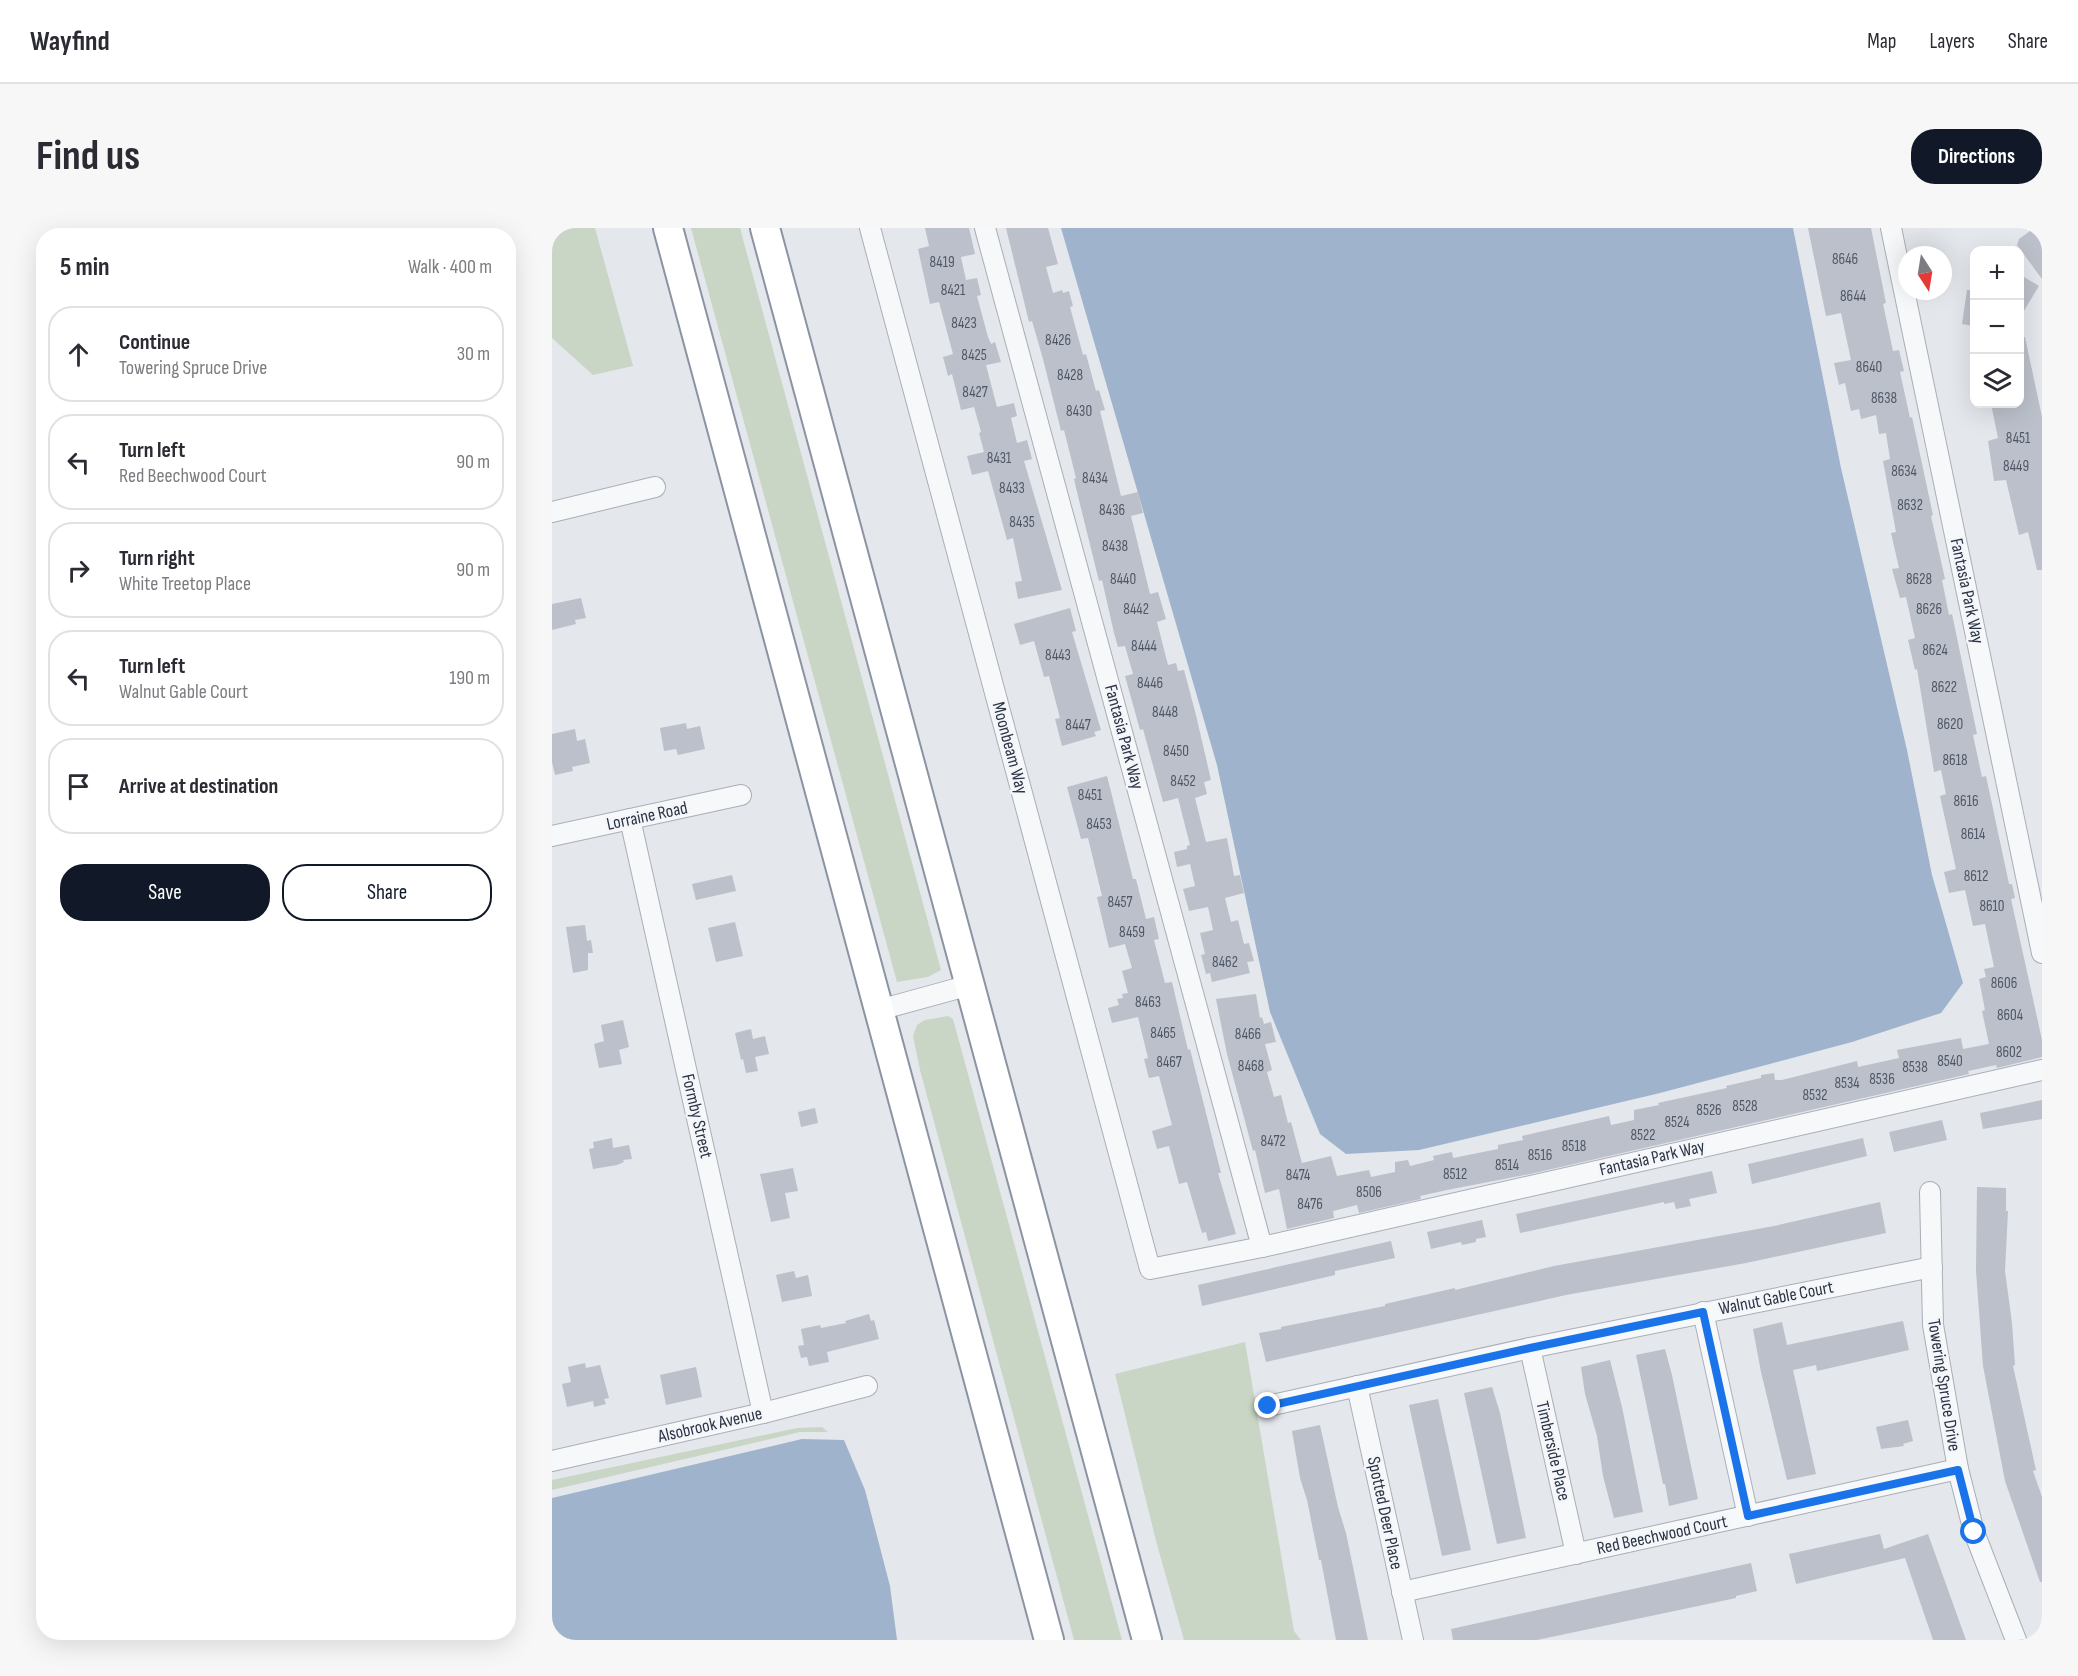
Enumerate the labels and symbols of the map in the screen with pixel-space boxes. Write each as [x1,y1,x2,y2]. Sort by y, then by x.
north arrow [1898,246,1952,300]
house number: 8646 [1832,250,1858,269]
house number: 8419 [929,253,955,272]
house number: 8421 [941,281,966,300]
house number: 8644 [1840,287,1866,306]
house number: 8423 [951,314,977,333]
house number: 8426 [1045,331,1071,350]
house number: 8425 [961,346,987,365]
house number: 8640 [1856,358,1882,377]
house number: 8428 [1057,366,1083,385]
house number: 8427 [962,383,988,402]
house number: 8638 [1871,389,1897,408]
house number: 8430 [1066,402,1092,421]
house number: 8451 [2006,429,2031,448]
house number: 8431 [987,449,1012,468]
house number: 8449 [2003,457,2029,476]
house number: 8634 [1891,462,1917,481]
house number: 8434 [1082,469,1108,488]
house number: 8433 [999,479,1025,498]
house number: 8632 [1897,496,1923,515]
house number: 8436 [1099,501,1125,520]
house number: 8435 [1009,513,1035,532]
street label: Fantasia Park Way [1946,536,1988,646]
house number: 8438 [1102,537,1128,556]
house number: 8440 [1110,570,1136,589]
house number: 8628 [1906,570,1932,589]
house number: 8442 [1123,600,1149,619]
house number: 8626 [1916,600,1942,619]
house number: 8444 [1131,637,1157,656]
house number: 8624 [1922,641,1948,660]
house number: 8443 [1045,646,1071,665]
house number: 8446 [1137,674,1163,693]
house number: 8622 [1931,678,1957,697]
street label: Fantasia Park Way [1100,682,1148,792]
street label: Moonbeam Way [988,700,1032,796]
house number: 8448 [1152,703,1178,722]
house number: 8620 [1937,715,1963,734]
house number: 8447 [1065,716,1091,735]
house number: 8450 [1163,742,1189,761]
house number: 8618 [1943,751,1967,770]
house number: 8452 [1170,772,1196,791]
house number: 8451 [1078,786,1103,805]
house number: 8616 [1954,792,1978,811]
street label: Lorraine Road [605,797,689,835]
house number: 8453 [1086,815,1112,834]
house number: 8614 [1961,825,1985,844]
house number: 8612 [1964,867,1988,886]
house number: 8457 [1107,893,1133,912]
house number: 8610 [1979,897,2005,916]
house number: 8459 [1119,923,1145,942]
house number: 8462 [1212,953,1238,972]
house number: 8606 [1991,974,2017,993]
house number: 8463 [1135,993,1161,1012]
house number: 8604 [1997,1006,2023,1025]
house number: 8465 [1150,1024,1176,1043]
house number: 8466 [1235,1025,1261,1044]
house number: 8602 [1996,1043,2022,1062]
house number: 8540 [1937,1052,1963,1071]
house number: 8467 [1156,1053,1182,1072]
house number: 8468 [1238,1057,1264,1076]
house number: 8538 [1902,1058,1928,1077]
house number: 8536 [1869,1070,1895,1089]
street label: Formby Street [677,1072,717,1161]
house number: 8534 [1834,1074,1860,1093]
house number: 8532 [1802,1086,1828,1105]
house number: 8528 [1732,1097,1758,1116]
house number: 8526 [1696,1101,1722,1120]
house number: 8524 [1665,1113,1689,1132]
house number: 8522 [1631,1126,1655,1145]
house number: 8472 [1260,1132,1286,1151]
street label: Fantasia Park Way [1597,1136,1707,1180]
house number: 8518 [1562,1137,1586,1156]
house number: 8516 [1528,1146,1552,1165]
house number: 8514 [1495,1156,1519,1175]
house number: 8512 [1443,1165,1467,1184]
house number: 8474 [1286,1166,1310,1185]
house number: 8506 [1356,1183,1382,1202]
house number: 8476 [1297,1195,1323,1214]
street label: Walnut Gable Court [1717,1277,1836,1319]
street label: Towering Spruce Drive [1923,1317,1965,1453]
route end [1254,1392,1280,1418]
street label: Timberside Place [1531,1399,1575,1503]
street label: Alsobrook Avenue [655,1403,764,1447]
street label: Spotted Deer Place [1363,1455,1407,1571]
street label: Red Beechwood Court [1595,1511,1730,1559]
route start [1960,1518,1986,1544]

